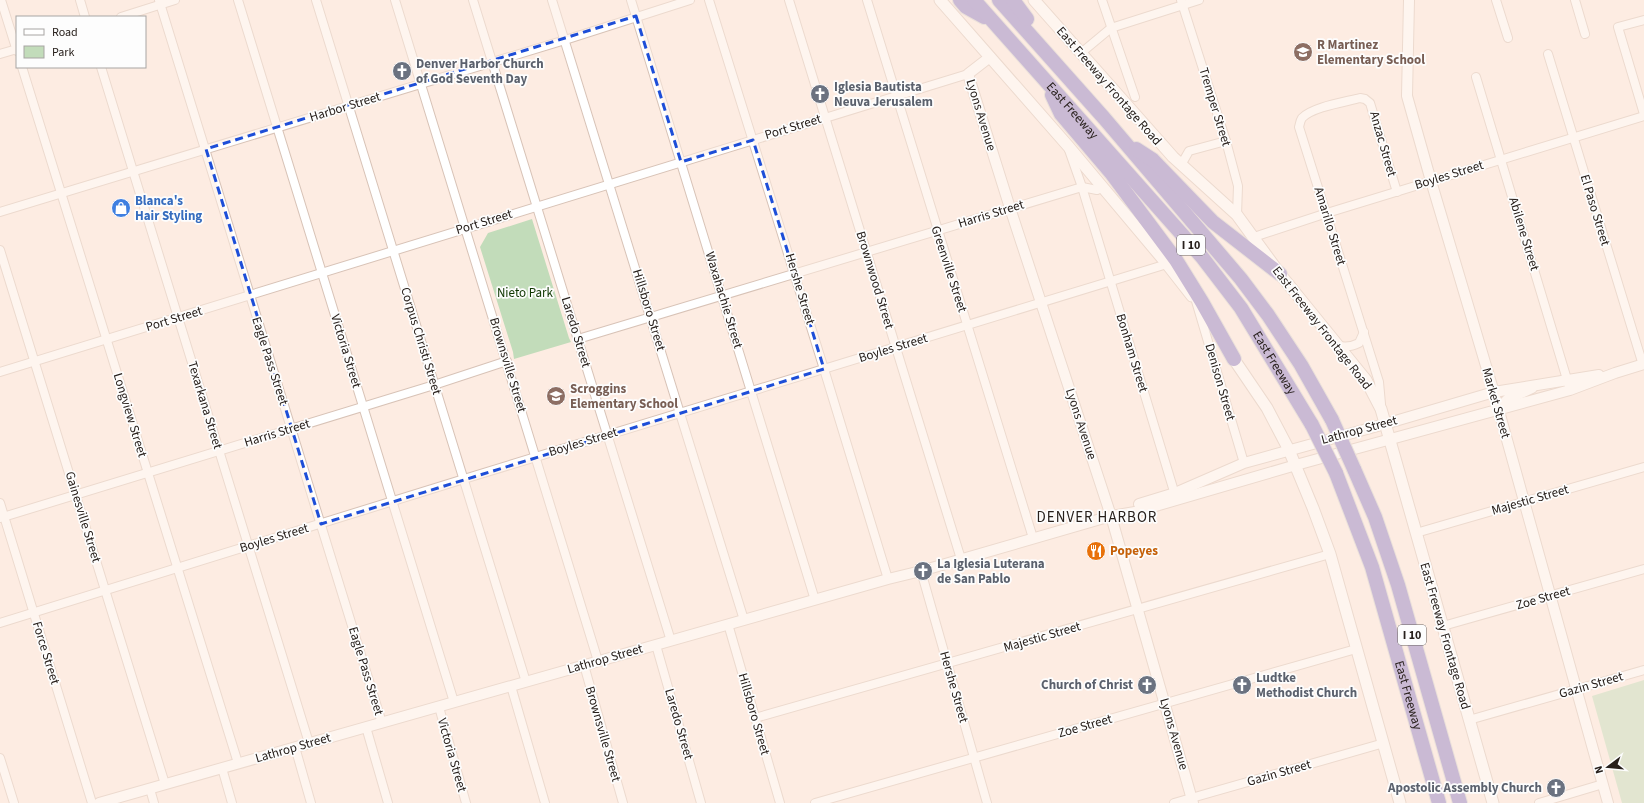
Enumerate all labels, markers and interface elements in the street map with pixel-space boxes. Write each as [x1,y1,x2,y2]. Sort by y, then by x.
legend [16,16,146,68]
street label: East Freeway Frontage Road [1053,23,1165,149]
text: Road [52,24,78,41]
place label: R Martinez Elementary School [1317,36,1425,69]
school or university icon: R Martinez Elementary School [1292,41,1314,63]
text: Park [52,44,74,61]
place label: Denver Harbor Church of God Seventh Day [416,55,544,88]
church icon: Denver Harbor Church of God Seventh Day [391,60,413,82]
street label: Tremper Street [1195,65,1236,149]
street label: Lyons Avenue [962,77,1000,153]
place label: Iglesia Bautista Neuva Jerusalem [834,78,933,111]
street label: East Freeway [1042,79,1102,143]
church icon: Iglesia Bautista Neuva Jerusalem [809,83,831,105]
street label: Harbor Street [307,87,383,126]
street label: Anzac Street [1365,109,1401,179]
street label: Port Street [763,110,824,144]
street label: Boyles Street [1412,156,1486,194]
street label: El Paso Street [1576,172,1615,248]
street label: Amarillo Street [1310,185,1351,268]
place label: Blanca's Hair Styling [135,192,202,225]
street label: Harris Street [956,195,1027,233]
street label: Abilene Street [1504,195,1544,274]
shop icon: Blanca's Hair Styling [110,197,132,219]
street label: Port Street [454,205,515,239]
street label: Greenville Street [927,223,972,315]
street label: Brownwood Street [852,229,899,332]
road number: I 10 [1177,235,1205,255]
street label: Waxahachie Street [701,249,747,351]
street label: Hershe Street [781,251,820,327]
street label: East Freeway Frontage Road [1269,263,1375,393]
street label: Hillsboro Street [628,267,670,354]
park label: Nieto Park [497,284,554,302]
street label: Corpus Christi Street [396,285,446,398]
street label: Laredo Street [557,294,595,370]
street label: Port Street [144,302,205,336]
street label: Bonham Street [1111,311,1153,395]
street label: Victoria Street [326,312,366,391]
street label: Eagle Pass Street [247,315,293,408]
street label: Brownsville Street [485,315,531,415]
street label: Boyles Street [856,329,930,367]
street label: East Freeway [1250,329,1300,397]
street label: Denison Street [1200,341,1240,423]
street label: Texarkana Street [183,359,227,452]
street label: Market Street [1477,366,1515,441]
street label: Longview Street [109,371,152,460]
place label: Scroggins Elementary School [570,380,678,413]
school or university icon: Scroggins Elementary School [545,385,567,407]
street label: Lyons Avenue [1061,386,1101,462]
street label: Lathrop Street [1319,411,1400,449]
street label: Harris Street [242,414,313,452]
street label: Boyles Street [546,423,620,461]
street label: Gainesville Street [61,469,106,565]
street label: Majestic Street [1489,480,1571,520]
district label: DENVER HARBOR [1037,507,1157,528]
street label: Boyles Street [237,519,311,557]
restaurant icon: Popeyes [1085,540,1107,562]
place label: Popeyes [1110,542,1158,560]
place label: La Iglesia Luterana de San Pablo [937,555,1045,588]
church icon: La Iglesia Luterana de San Pablo [912,560,934,582]
street label: East Freeway Frontage Road [1415,560,1475,712]
street label: Zoe Street [1514,582,1573,614]
street label: Majestic Street [1001,617,1083,657]
street label: Force Street [28,619,64,687]
street label: Eagle Pass Street [344,624,388,718]
road number: I 10 [1398,625,1426,645]
street label: Lathrop Street [565,639,646,678]
street label: Hershe Street [935,649,973,725]
street label: East Freeway [1390,659,1427,732]
street label: Gazin Street [1557,667,1626,703]
place label: Ludtke Methodist Church [1256,669,1357,702]
street label: Hillsboro Street [734,671,774,758]
church icon: Church of Christ [1136,674,1158,696]
church icon: Ludtke Methodist Church [1231,674,1253,696]
place label: Church of Christ [1041,676,1133,694]
street label: Brownsville Street [581,684,625,784]
street label: Laredo Street [660,686,698,762]
street label: Lyons Avenue [1155,696,1193,772]
street label: Zoe Street [1056,710,1115,742]
street label: Victoria Street [433,716,471,795]
street label: Lathrop Street [253,728,334,767]
north arrow [1588,747,1628,787]
street label: Gazin Street [1245,755,1314,791]
text: N [1591,764,1607,775]
church icon: Apostolic Assembly Church [1545,777,1567,799]
place label: Apostolic Assembly Church [1387,779,1542,797]

